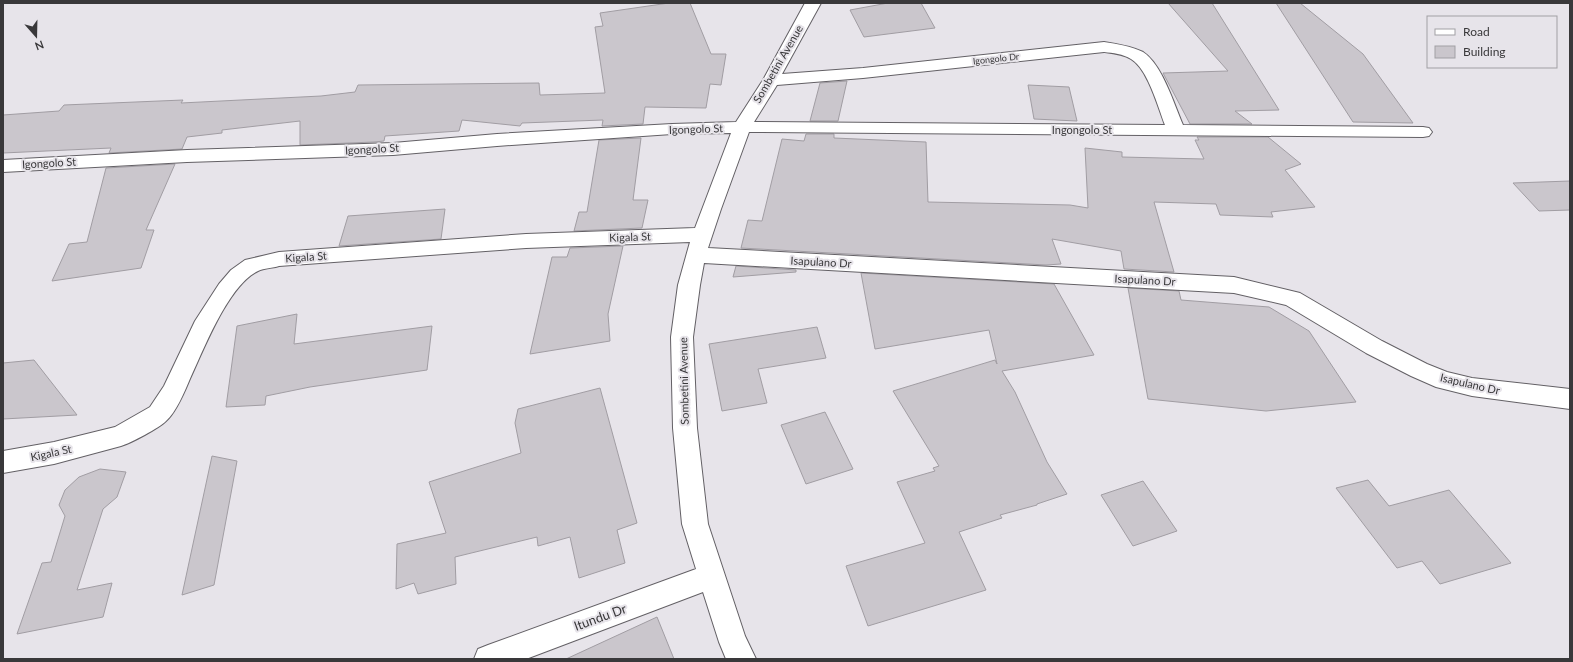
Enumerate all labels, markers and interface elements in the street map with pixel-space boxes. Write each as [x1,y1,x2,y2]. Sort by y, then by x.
north arrow [16,16,56,56]
legend [1427,16,1557,68]
street label: Sombetini Avenue [750,22,805,105]
text: Road [1463,24,1490,39]
text: N [33,38,46,53]
text: Building [1463,44,1506,59]
street label: Igongolo Dr [972,51,1020,66]
street label: Igongolo St [669,121,723,136]
street label: Ingongolo St [1052,123,1112,136]
street label: Igongolo St [345,141,399,156]
street label: Igongolo St [22,155,76,170]
street label: Kigala St [609,229,651,244]
street label: Kigala St [285,249,327,264]
street label: Isapulano Dr [790,253,852,270]
street label: Isapulano Dr [1114,271,1176,288]
street label: Sombetini Avenue [676,337,691,425]
street label: Isapulano Dr [1439,370,1501,397]
street label: Kigala St [29,442,73,463]
street label: Itundu Dr [571,600,629,634]

